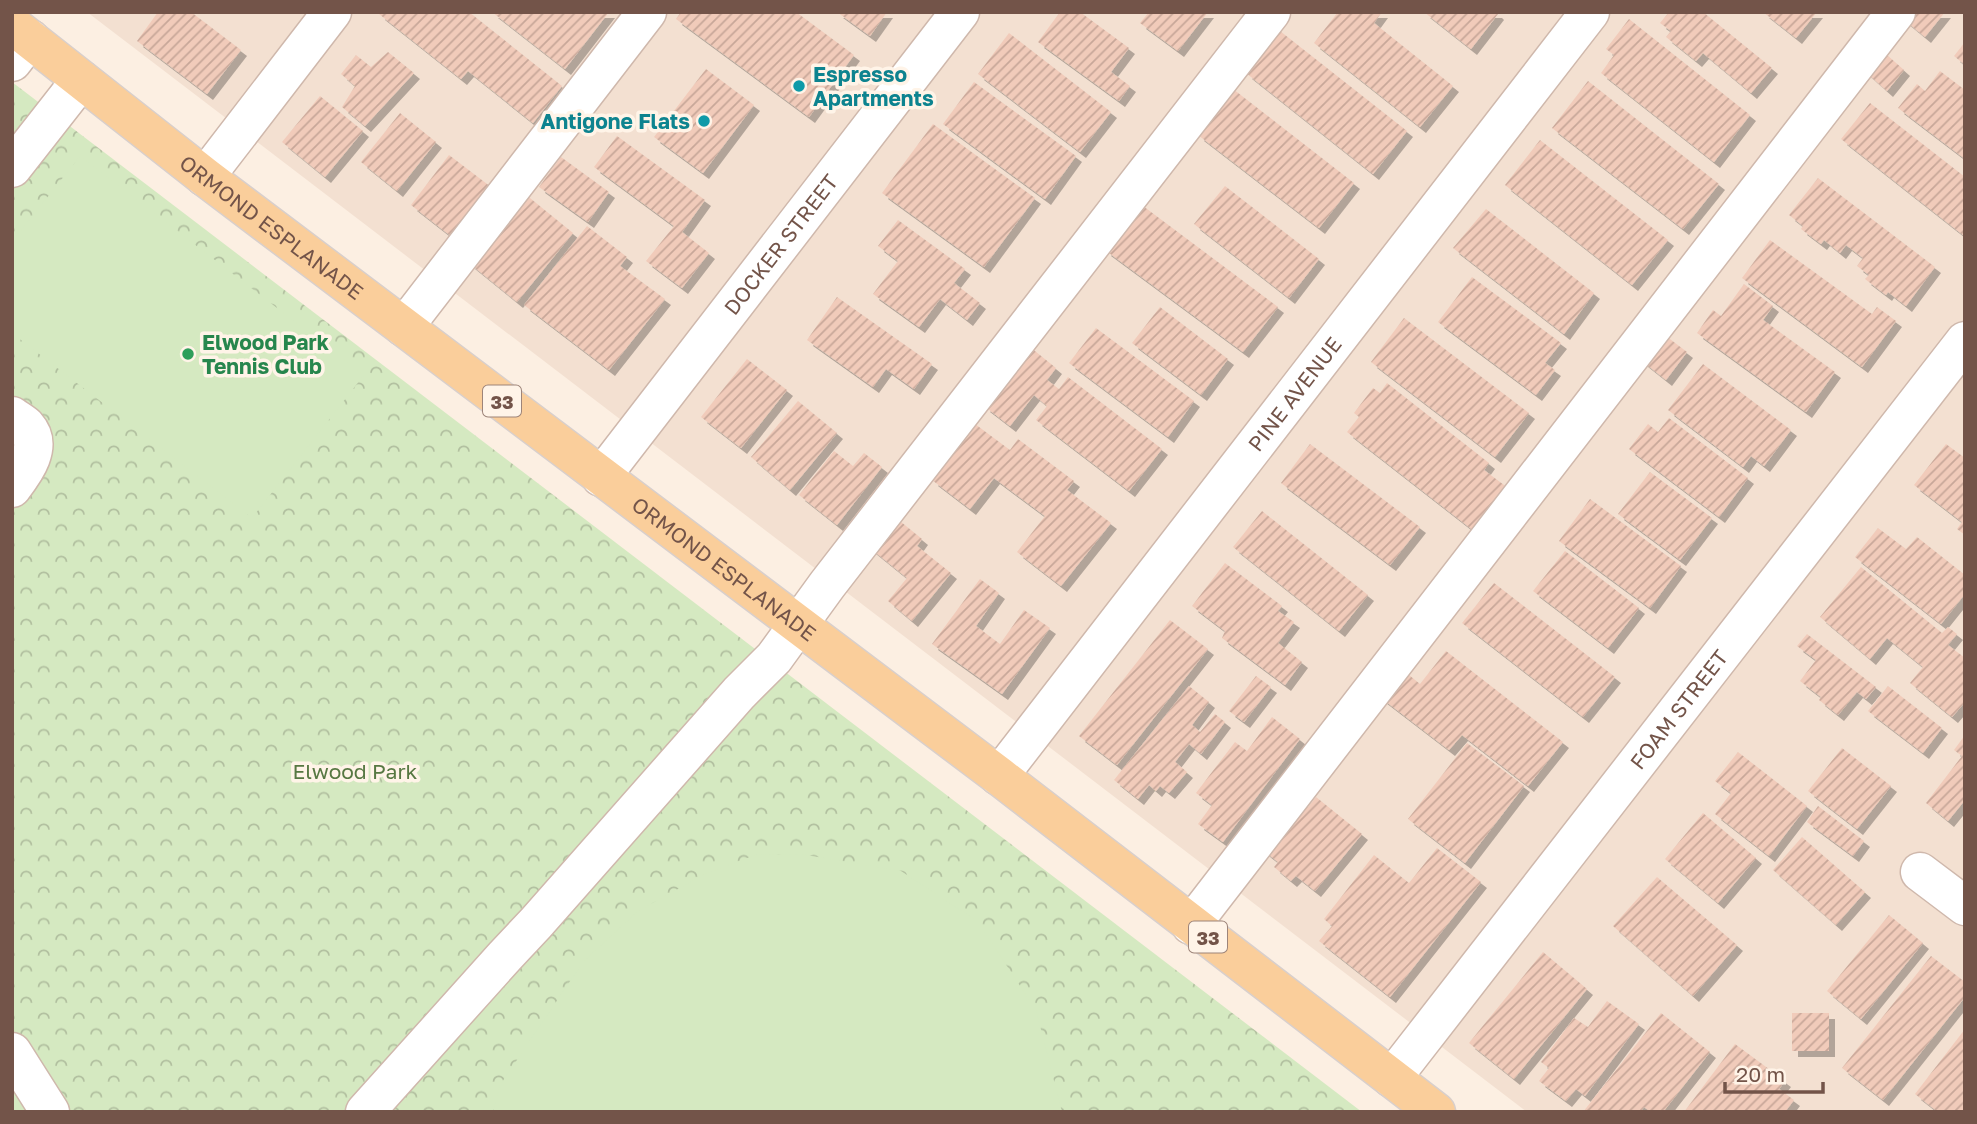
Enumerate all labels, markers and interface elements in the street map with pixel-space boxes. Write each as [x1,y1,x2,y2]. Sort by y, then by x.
place label: Espresso Apartments [813,61,934,111]
marker: Espresso Apartments [791,78,807,94]
place label: Antigone Flats [541,108,690,134]
marker: Antigone Flats [696,113,712,129]
street label: ORMOND ESPLANADE [175,149,369,305]
street label: DOCKER STREET [718,169,843,320]
place label: Elwood Park Tennis Club [202,329,329,379]
street label: PINE AVENUE [1242,332,1347,456]
marker: Elwood Park Tennis Club [180,346,196,362]
road number: 33 [483,386,521,416]
street label: ORMOND ESPLANADE [627,491,821,646]
street label: FOAM STREET [1624,644,1733,774]
park label: Elwood Park [293,758,418,784]
road number: 33 [1189,922,1227,953]
scale bar [1725,1050,1823,1094]
text: 20 m [1736,1061,1785,1087]

